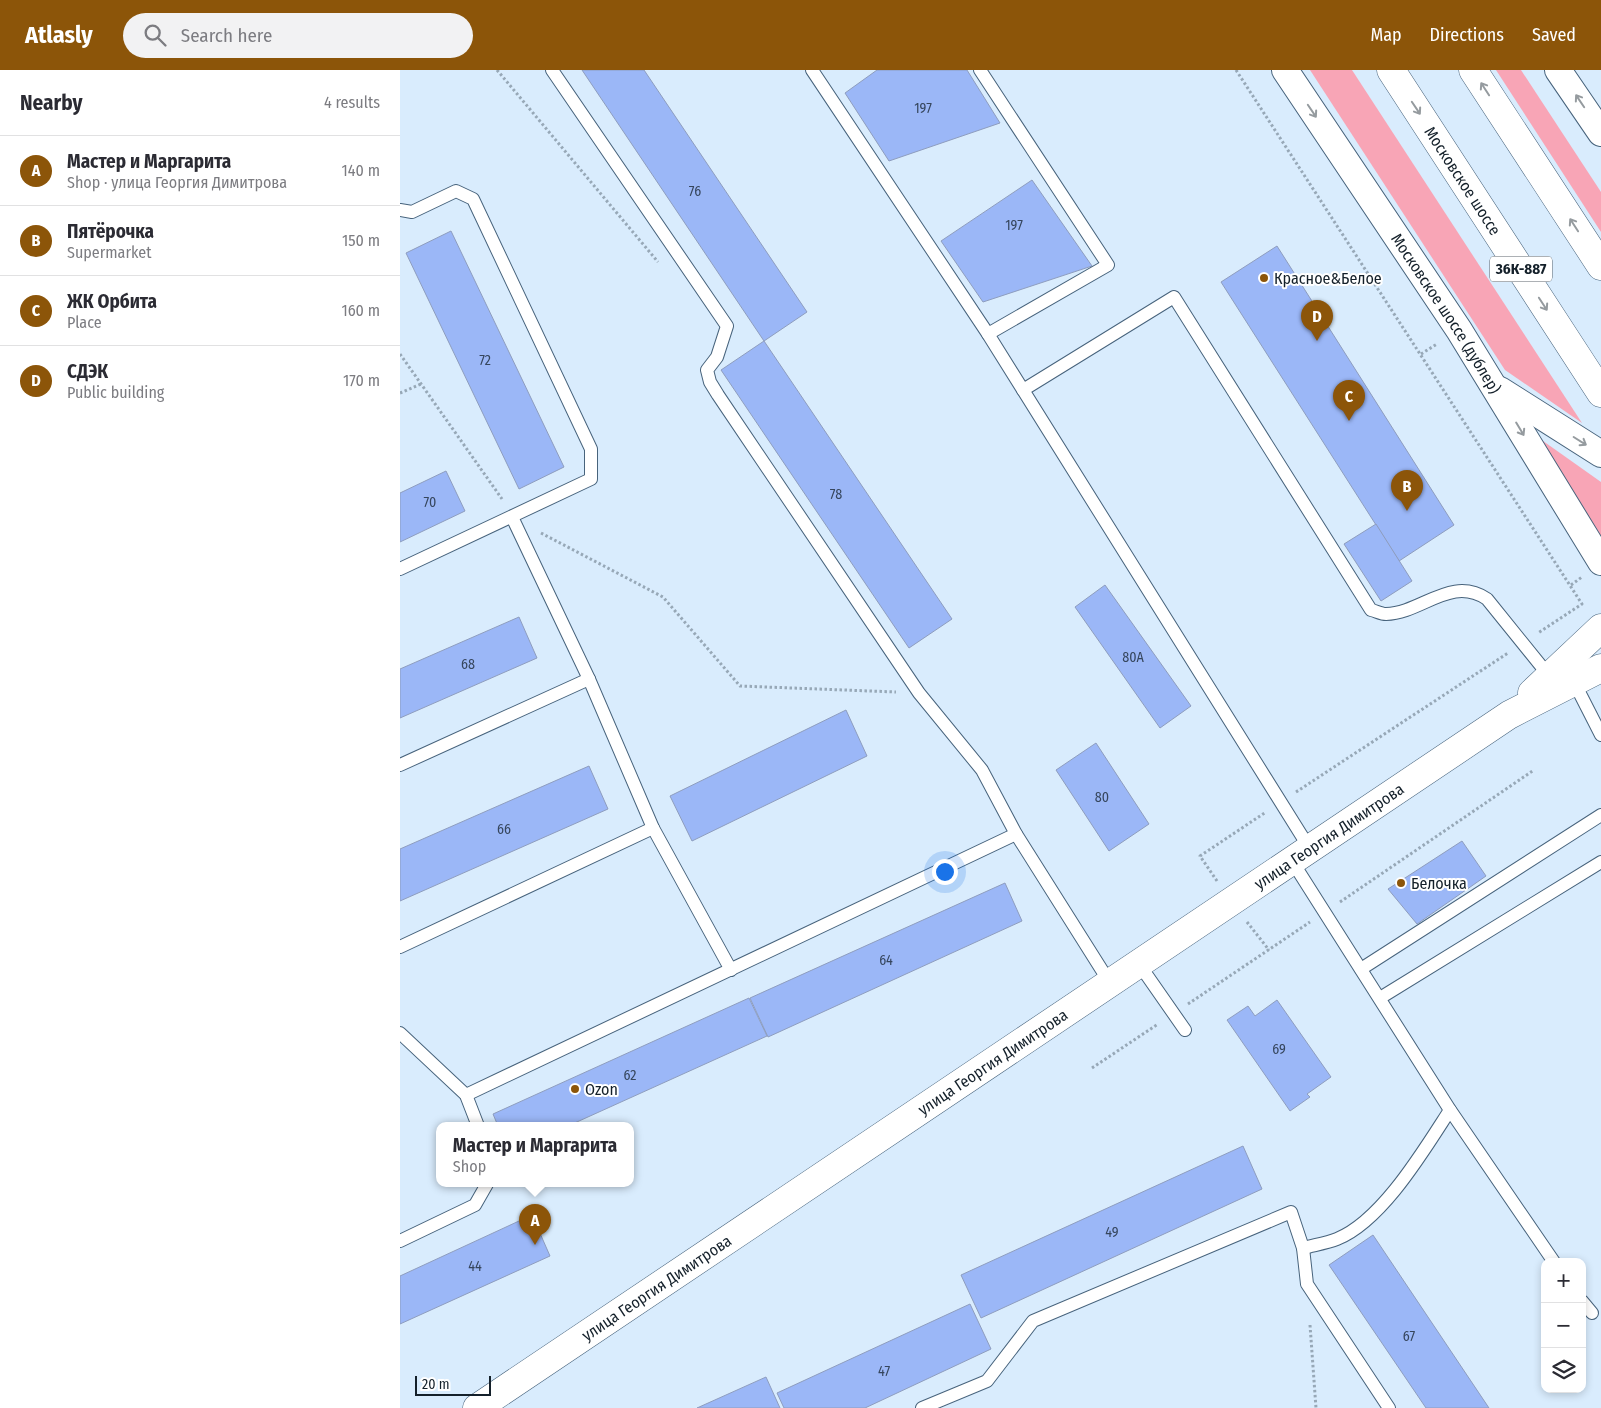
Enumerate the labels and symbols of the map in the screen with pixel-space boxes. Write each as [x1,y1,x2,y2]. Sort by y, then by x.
one-way arrow [1480,82,1491,96]
one-way arrow [1575,95,1585,109]
house number: 197 [914,100,932,117]
one-way arrow [1411,100,1421,114]
one-way arrow [1308,103,1318,117]
street label: Московское шоссе [1420,123,1505,239]
house number: 76 [689,183,701,200]
house number: 197 [1005,217,1023,234]
one-way arrow [1569,218,1580,232]
street label: Московское шоссе (дублер) [1387,230,1505,397]
road number: 36К-887 [1490,256,1552,282]
place label: Красное&Белое [1274,269,1382,288]
marker: Красное&Белое [1258,272,1270,284]
one-way arrow [1539,296,1549,310]
pin: D [1301,300,1333,341]
house number: 72 [479,352,491,369]
pin: C [1333,380,1365,421]
one-way arrow [1515,421,1525,435]
one-way arrow [1573,436,1587,446]
pin: B [1391,470,1423,511]
house number: 78 [830,486,842,503]
house number: 70 [424,494,436,511]
house number: 80А [1122,649,1144,666]
house number: 68 [461,656,475,673]
street label: улица Георгия Димитрова [1251,779,1408,893]
house number: 80 [1095,789,1109,806]
house number: 66 [497,821,511,838]
your location [932,859,958,885]
place label: Белочка [1411,874,1467,893]
marker: Белочка [1395,877,1407,889]
house number: 64 [879,952,893,969]
street label: улица Георгия Димитрова [914,1005,1071,1119]
house number: 69 [1272,1041,1286,1058]
house number: 62 [624,1067,637,1084]
place label: Ozon [585,1080,618,1099]
marker: Ozon [569,1083,581,1095]
pin: A [519,1204,551,1245]
house number: 49 [1105,1224,1119,1241]
street label: улица Георгия Димитрова [578,1231,735,1345]
house number: 44 [468,1258,482,1275]
house number: 67 [1403,1328,1415,1345]
house number: 47 [878,1363,890,1380]
scale bar [415,1373,491,1396]

